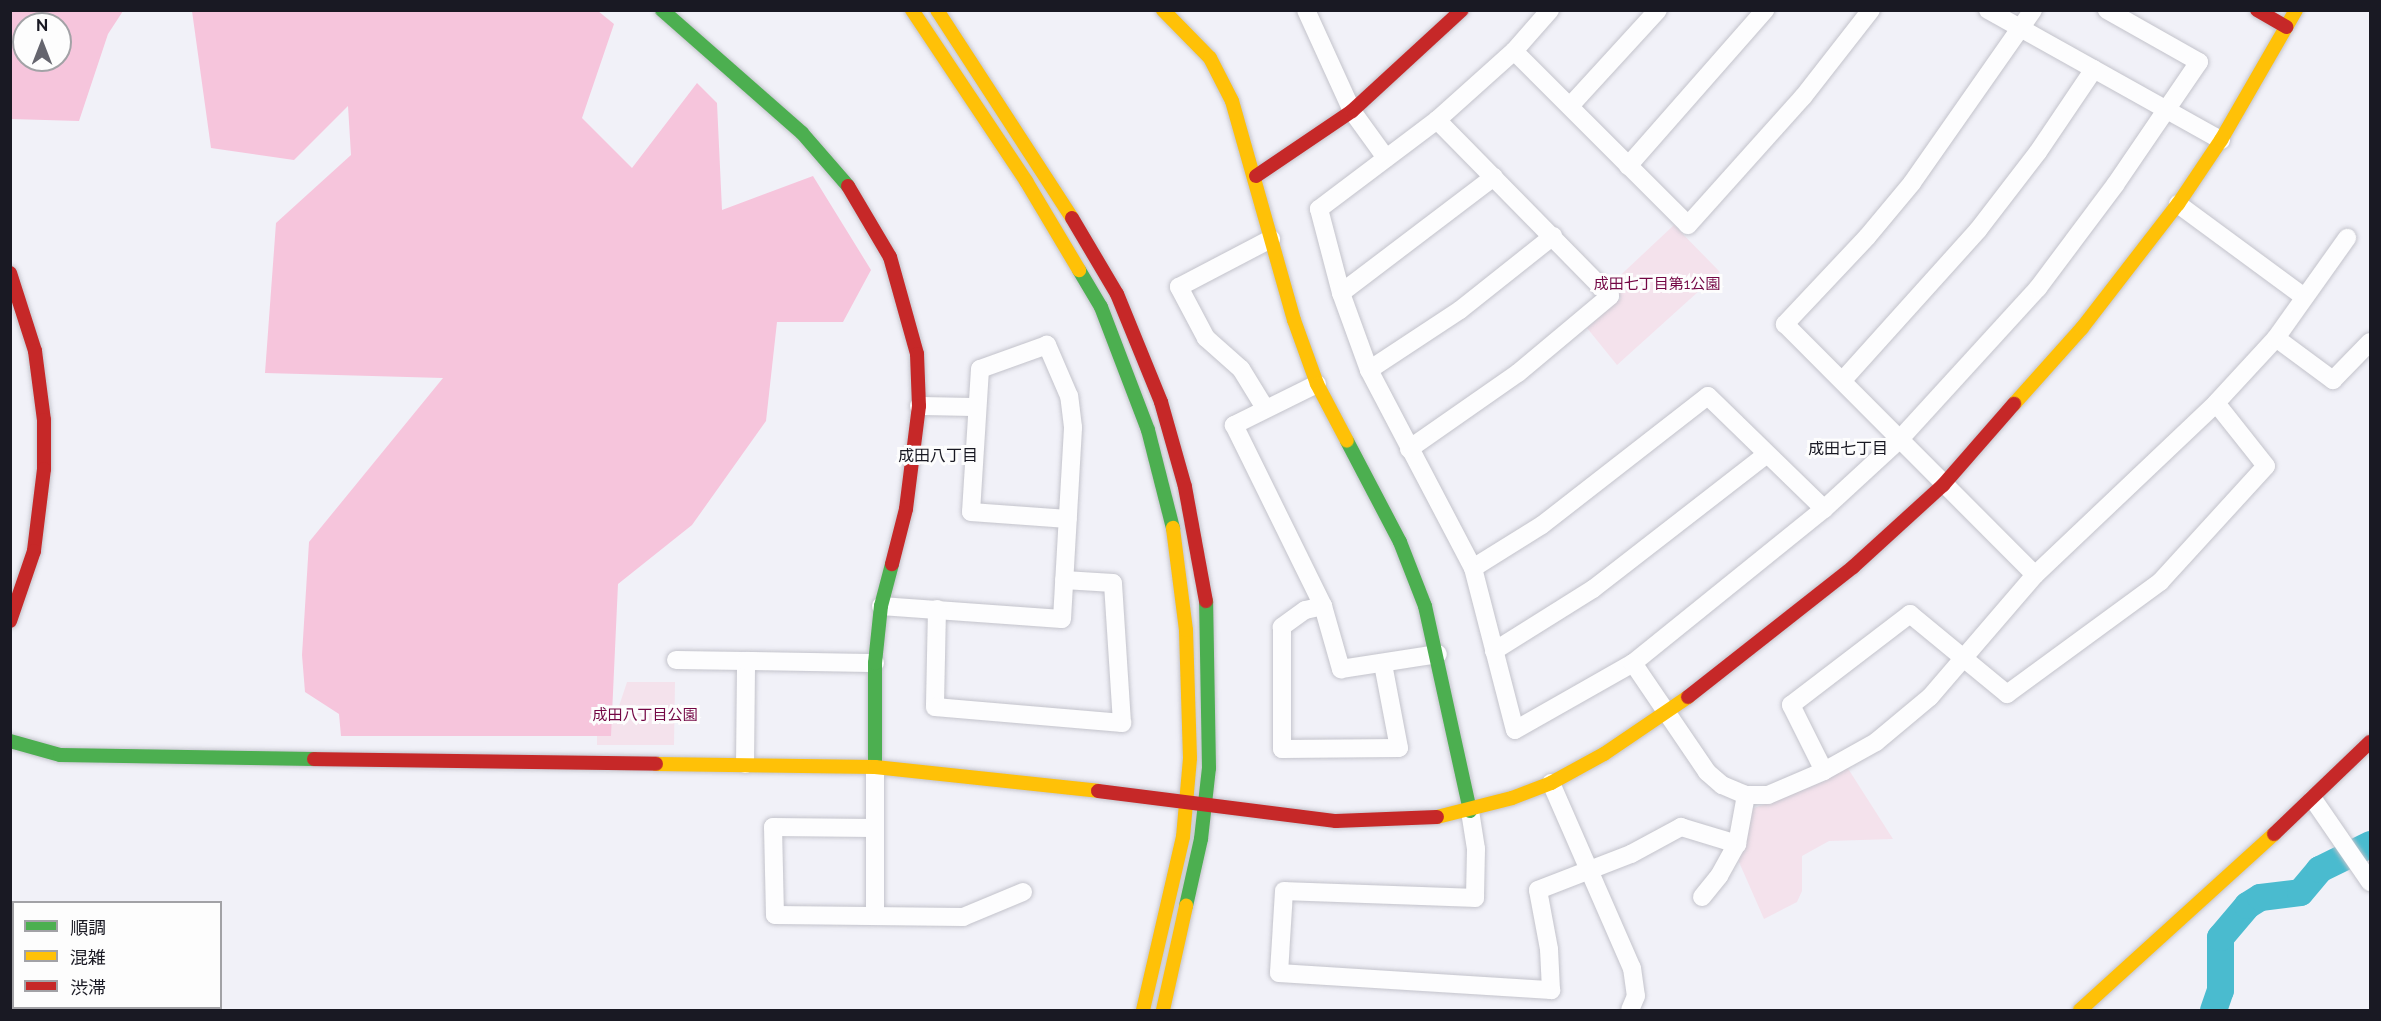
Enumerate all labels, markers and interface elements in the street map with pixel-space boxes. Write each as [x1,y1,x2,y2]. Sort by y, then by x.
north arrow [12,12,72,72]
text: N [36,16,48,35]
park label: 成田七丁目第1公園 [1594,276,1720,294]
district label: 成田七丁目 [1808,439,1888,459]
district label: 成田八丁目 [898,446,978,466]
park label: 成田八丁目公園 [593,707,697,725]
legend [12,901,222,1009]
text: 順調 [70,917,106,938]
text: 混雑 [70,947,106,968]
text: 渋滞 [70,977,106,998]

